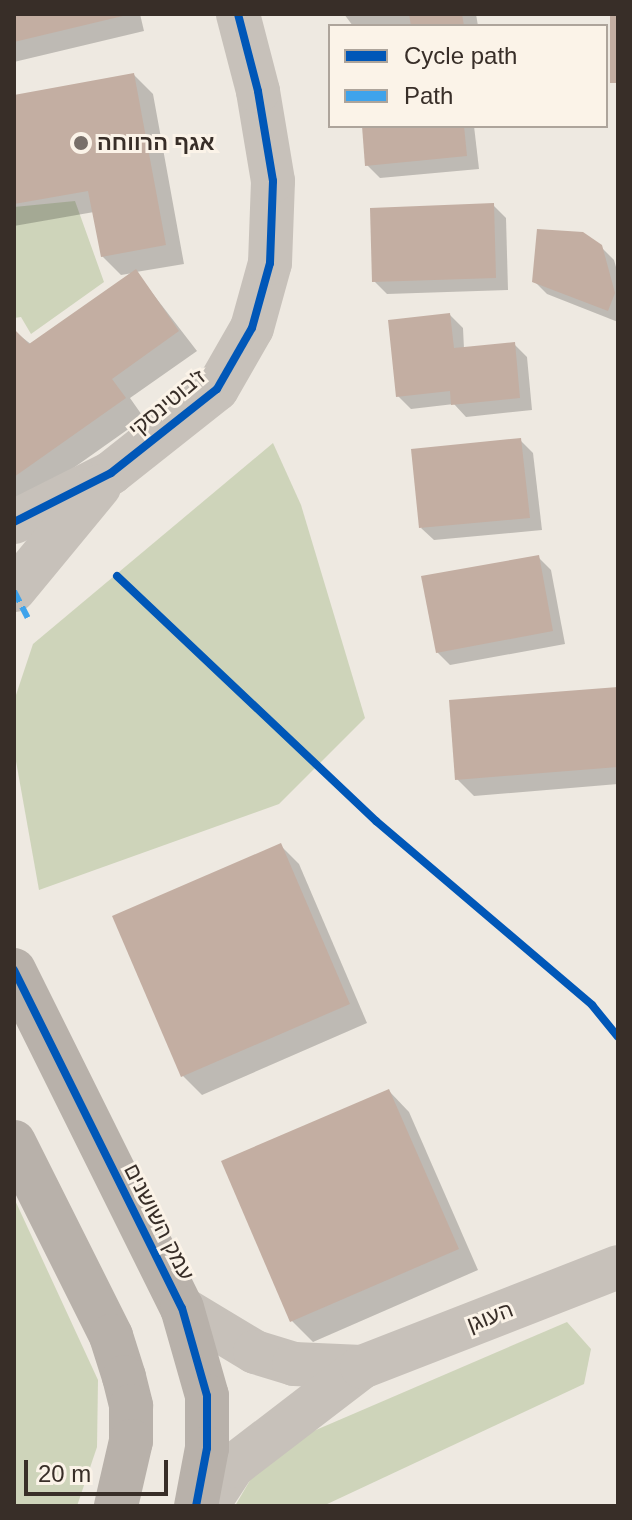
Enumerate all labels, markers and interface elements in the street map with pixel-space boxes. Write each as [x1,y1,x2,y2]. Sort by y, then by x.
legend [328,24,608,128]
text: Cycle path [404,42,517,69]
text: Path [404,82,453,109]
place label: אגף הרווחה [97,130,215,156]
marker: אגף הרווחה [72,134,90,152]
street label: ז'בוטינסקי [123,363,211,443]
street label: עמק השושנים [118,1159,200,1285]
street label: העוגן [463,1296,517,1338]
scale bar [28,1444,172,1494]
text: 20 m [38,1460,91,1487]

